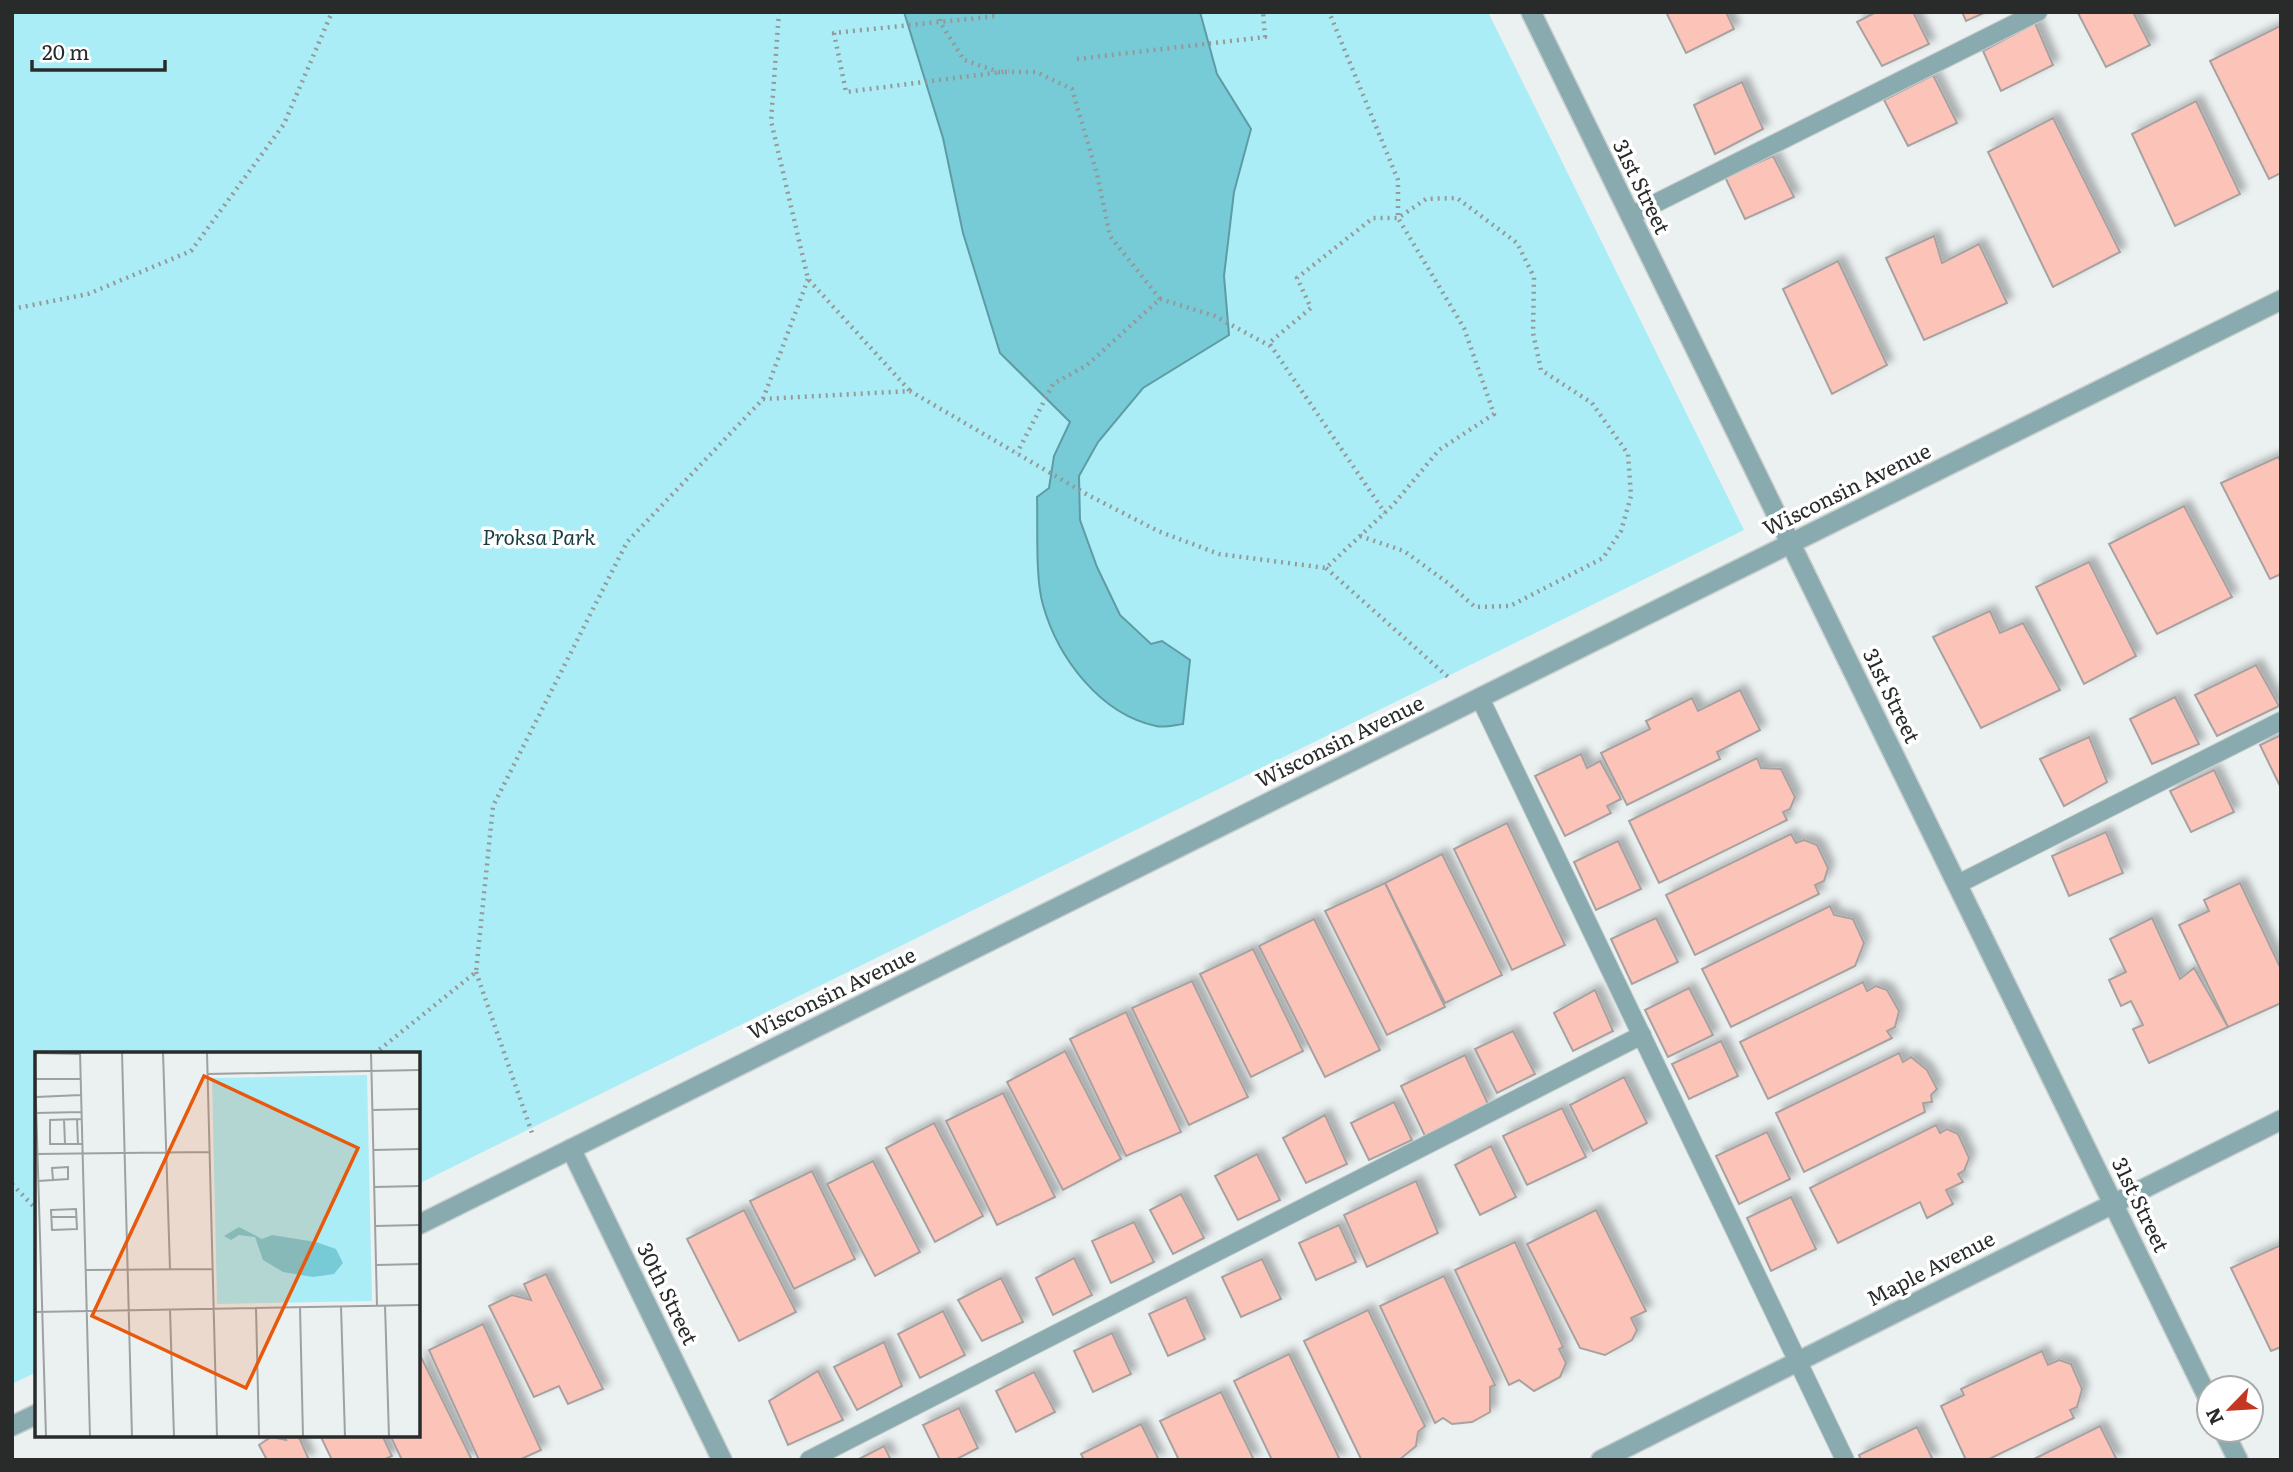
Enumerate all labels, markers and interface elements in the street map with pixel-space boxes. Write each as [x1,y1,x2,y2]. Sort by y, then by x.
scale bar [32,28,164,72]
text: 20 m [42,35,89,66]
street label: 31st Street [1607,133,1680,239]
street label: Wisconsin Avenue [1757,434,1935,542]
park label: Proksa Park [482,520,596,551]
street label: 31st Street [1857,642,1930,748]
street label: Wisconsin Avenue [1250,686,1428,794]
street label: Wisconsin Avenue [742,938,920,1046]
inset map [35,1052,420,1437]
street label: 31st Street [2106,1151,2179,1257]
street label: Maple Avenue [1860,1221,1999,1312]
street label: 30th Street [631,1237,708,1350]
north arrow [2195,1374,2265,1444]
text: N [2198,1403,2230,1430]

